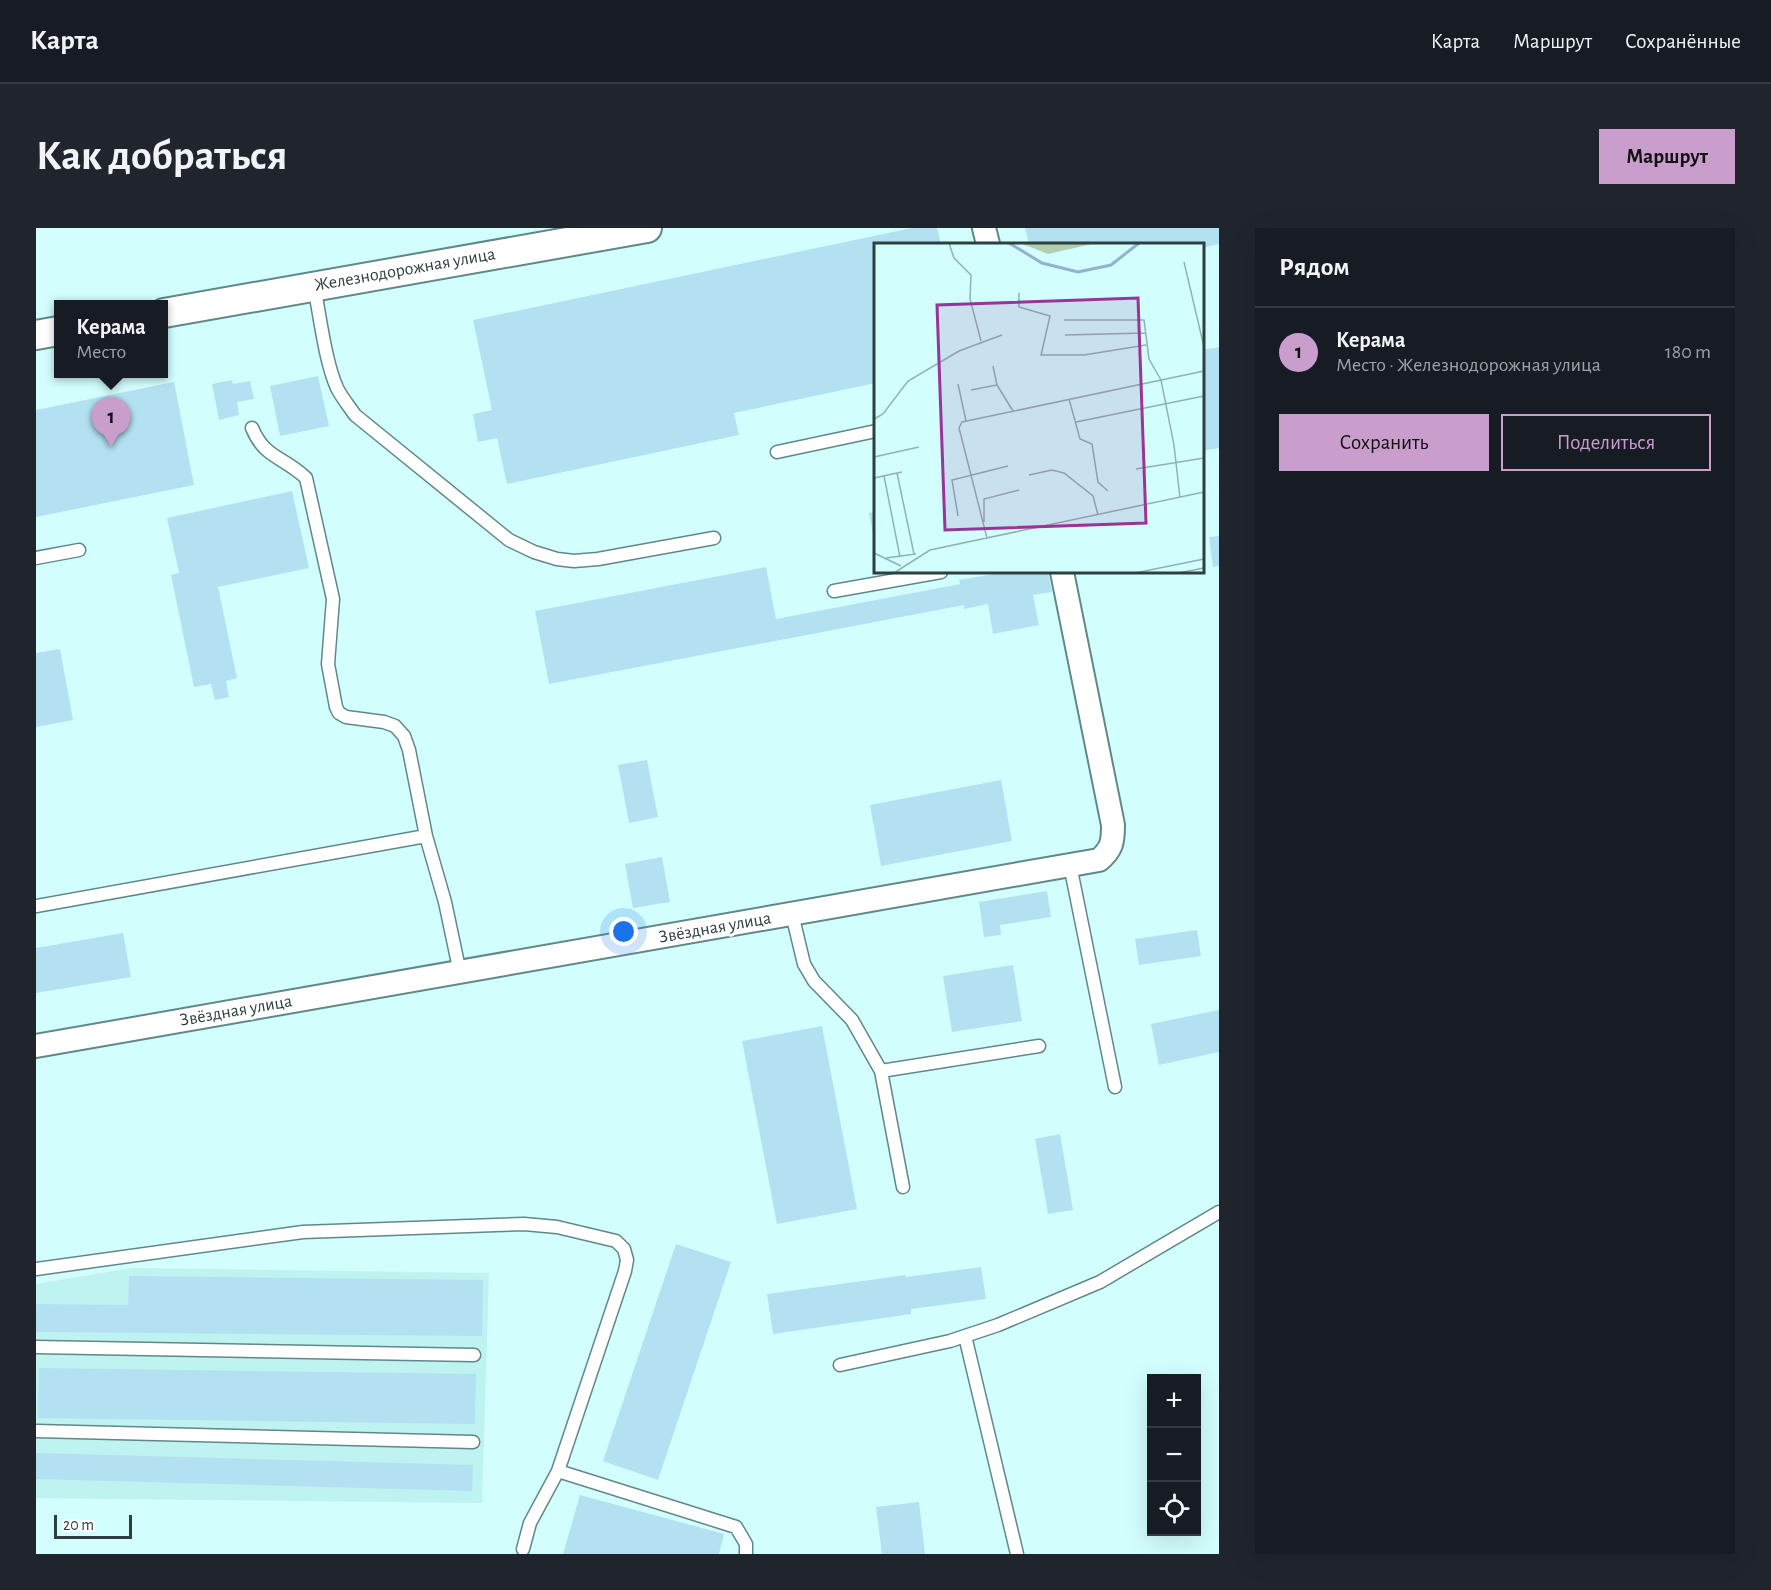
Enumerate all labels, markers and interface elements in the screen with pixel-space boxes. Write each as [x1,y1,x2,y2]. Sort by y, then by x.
text: Карта [30,27,99,55]
text: Карта [1431,31,1480,52]
text: Маршрут [1513,31,1592,52]
text: Сохранённые [1625,31,1741,52]
button: Маршрут [1599,129,1735,184]
text: Как добраться [36,135,287,177]
inset map [874,243,1204,573]
street label: Железнодорожная улица [313,245,497,295]
text: Рядом [1279,254,1350,280]
popup [54,300,168,378]
text: Керама [76,316,146,338]
text: Керама [1336,329,1405,351]
text: Место [76,342,126,362]
text: 1 [1295,342,1302,362]
text: 180 m [1665,342,1711,362]
text: Место · Железнодорожная улица [1336,355,1601,375]
pin: 1 [92,398,130,447]
button: Сохранить [1279,414,1489,471]
button: Поделиться [1501,414,1711,471]
street label: Звёздная улица [657,909,773,947]
your location [609,917,638,946]
street label: Звёздная улица [178,992,294,1030]
map controls [1147,1374,1201,1536]
button: + [1147,1374,1201,1428]
button: − [1147,1428,1201,1482]
button: locate [1147,1482,1201,1536]
scale bar [54,1512,132,1540]
text: 20 m [63,1517,94,1533]

